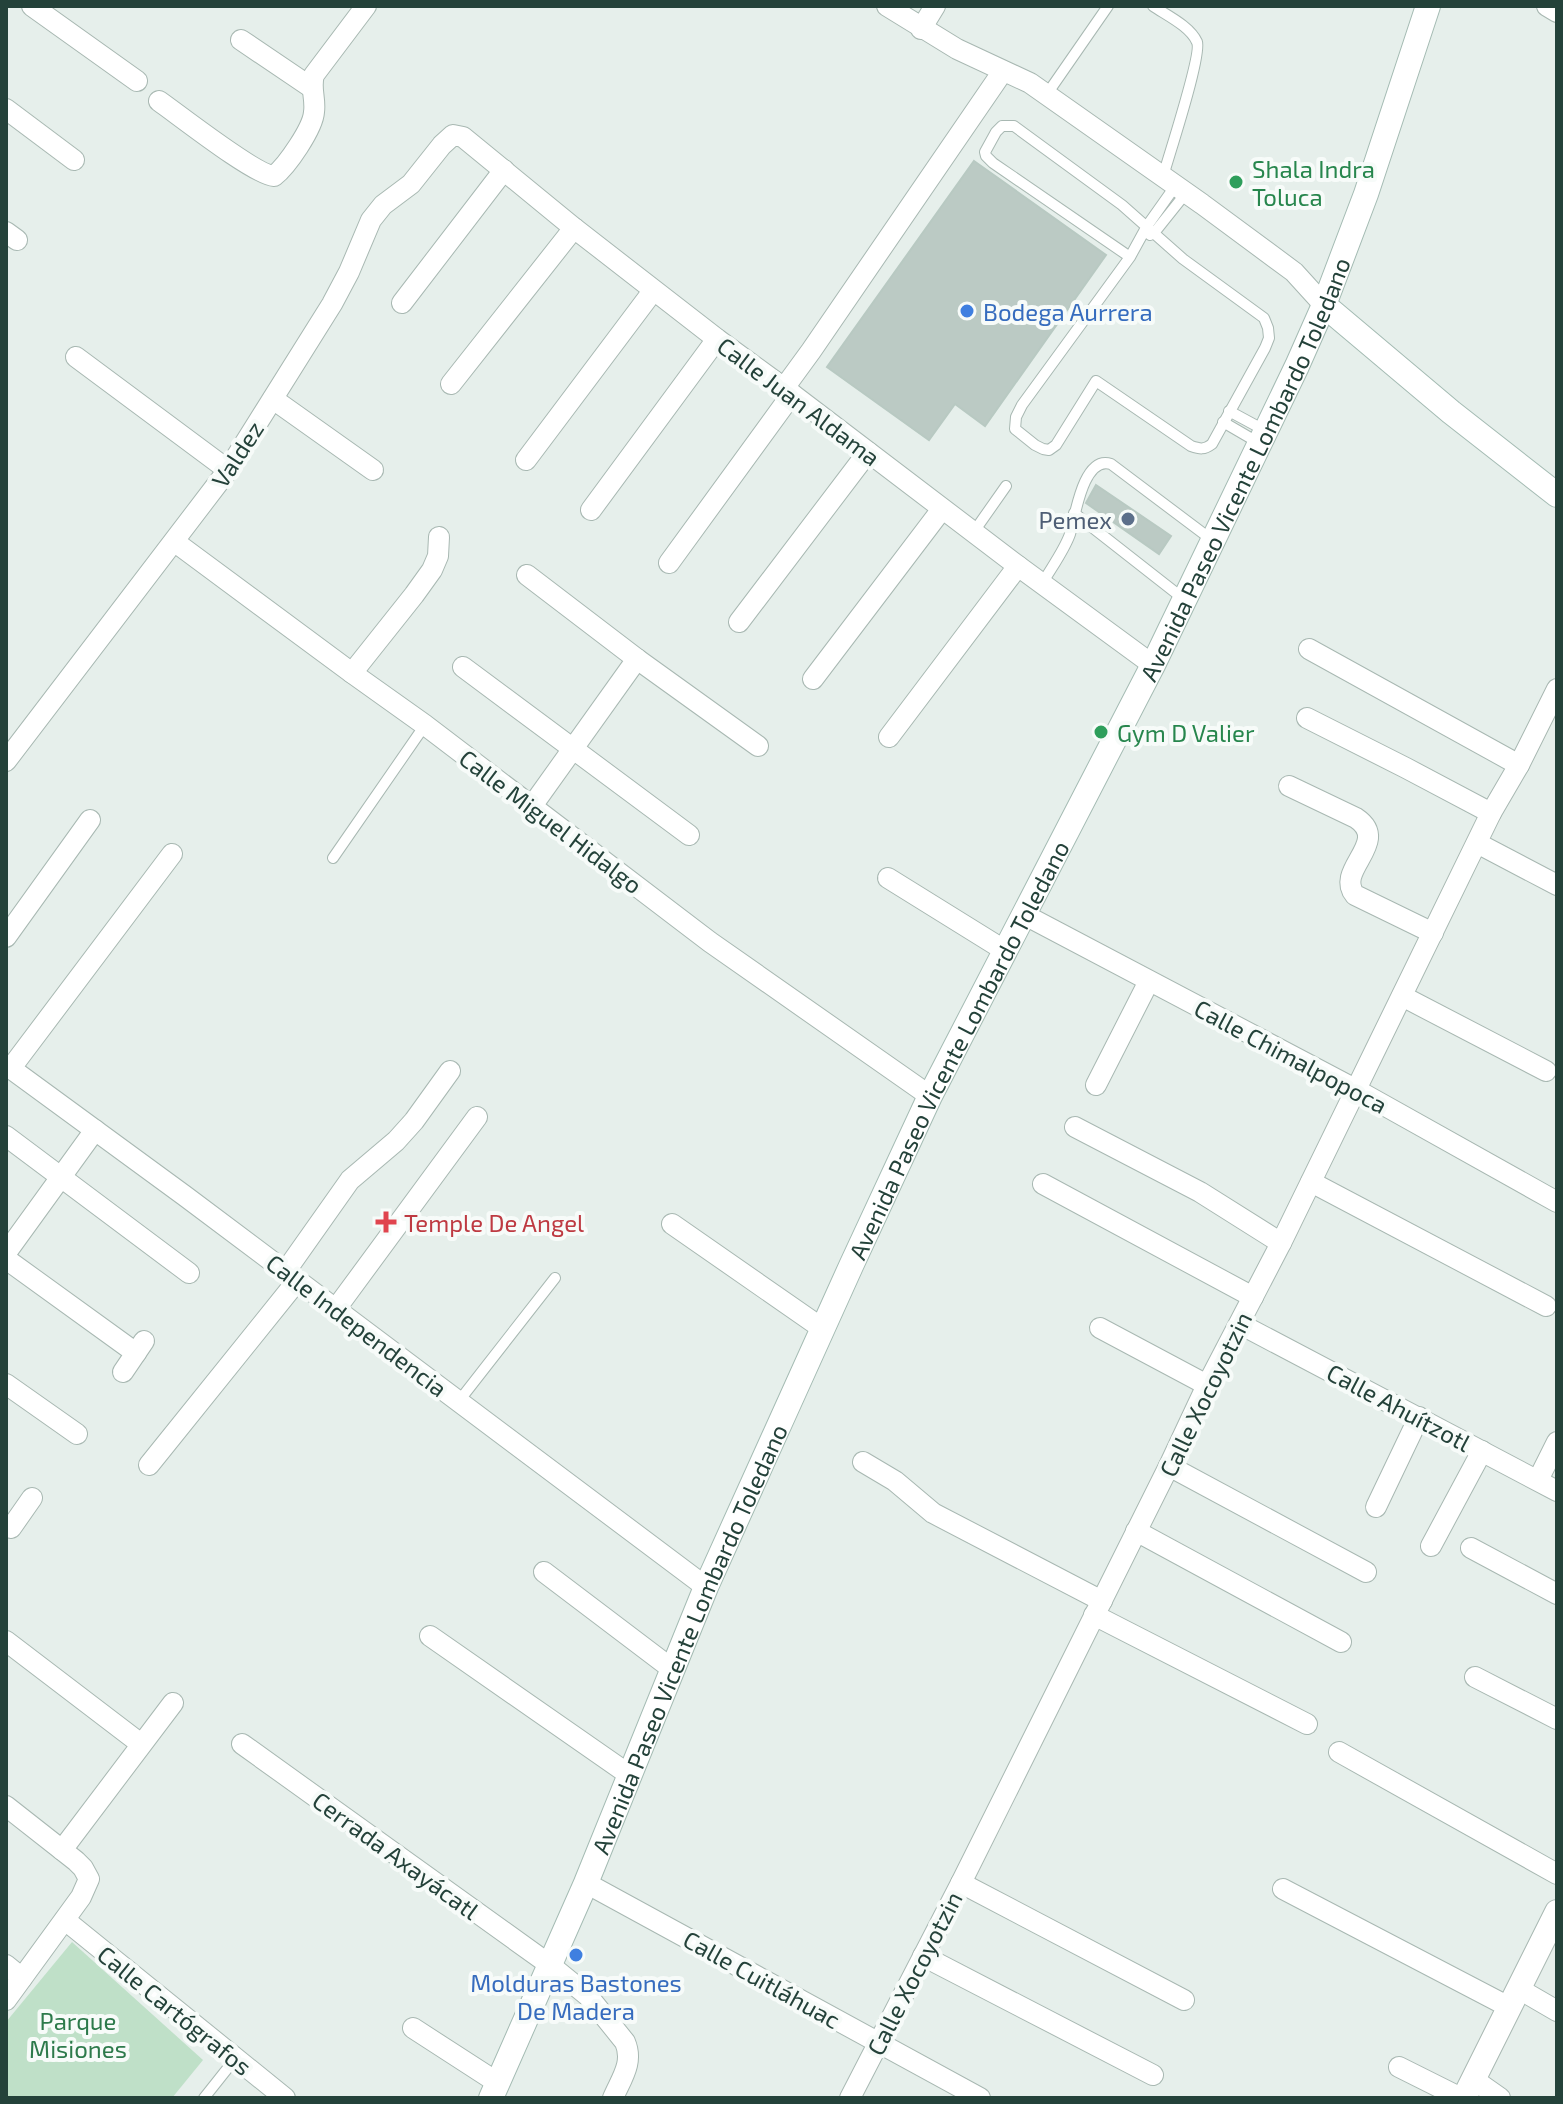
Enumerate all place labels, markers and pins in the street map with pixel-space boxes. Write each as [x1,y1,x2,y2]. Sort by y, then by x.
place label: Shala Indra Toluca [1252,154,1375,211]
marker: Shala Indra Toluca [1227,173,1245,191]
place label: Bodega Aurrera [983,297,1153,326]
marker: Bodega Aurrera [958,302,976,320]
place label: Pemex [1039,505,1112,534]
marker: Pemex [1119,510,1137,528]
place label: Gym D Valier [1117,718,1255,747]
marker: Gym D Valier [1092,723,1110,741]
place label: Temple De Angel [404,1208,584,1237]
marker: Temple De Angel [375,1211,397,1233]
marker: Molduras Bastones De Madera [567,1946,585,1964]
place label: Molduras Bastones De Madera [470,1968,682,2025]

